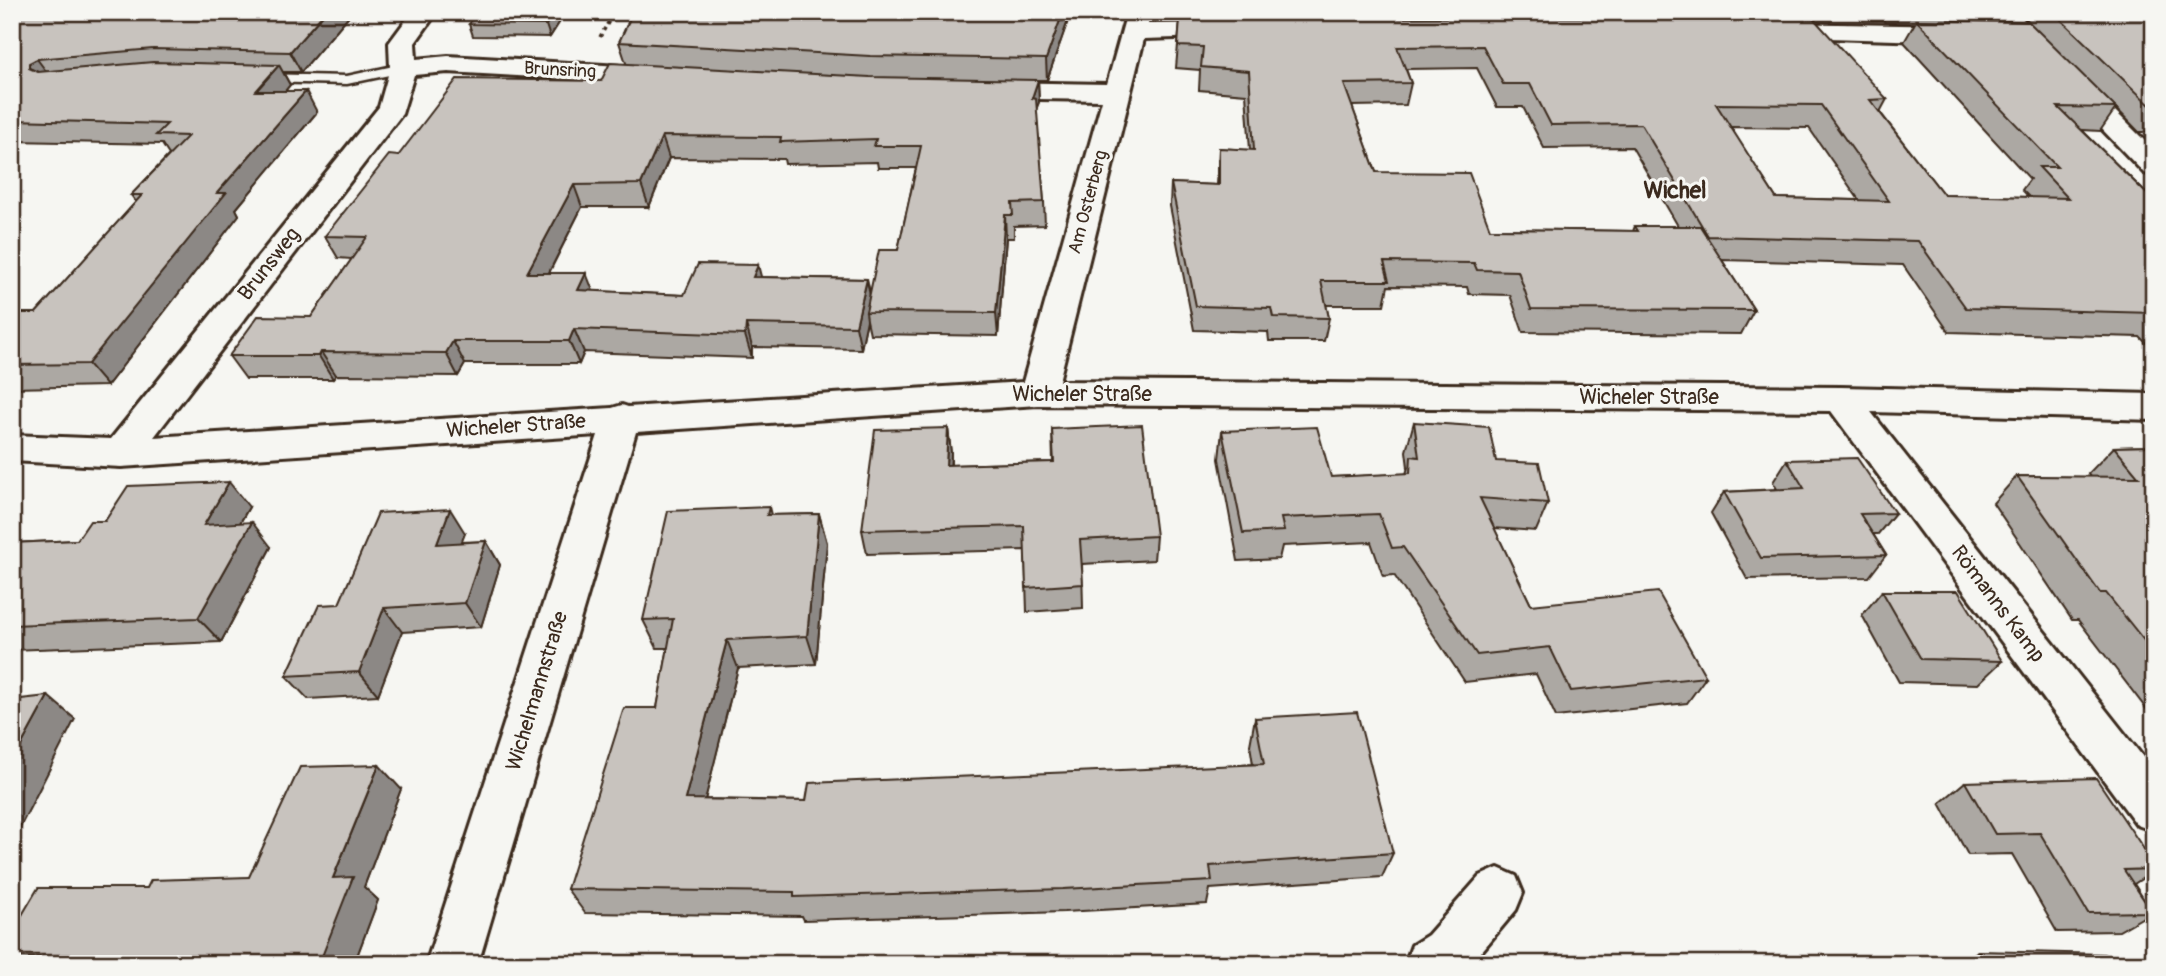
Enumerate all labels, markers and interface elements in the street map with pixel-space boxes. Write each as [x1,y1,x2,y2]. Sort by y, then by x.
street label: Brunsring [523,57,597,83]
street label: Am Osterberg [1063,148,1113,256]
district label: Wichel [1643,176,1707,205]
street label: Brunsweg [232,222,306,306]
street label: Wicheler Straße [1012,381,1153,408]
street label: Wicheler Straße [1579,384,1720,411]
street label: Wicheler Straße [445,408,587,444]
street label: Römanns Kamp [1945,540,2051,668]
street label: Wichelmannstraße [500,607,574,774]

